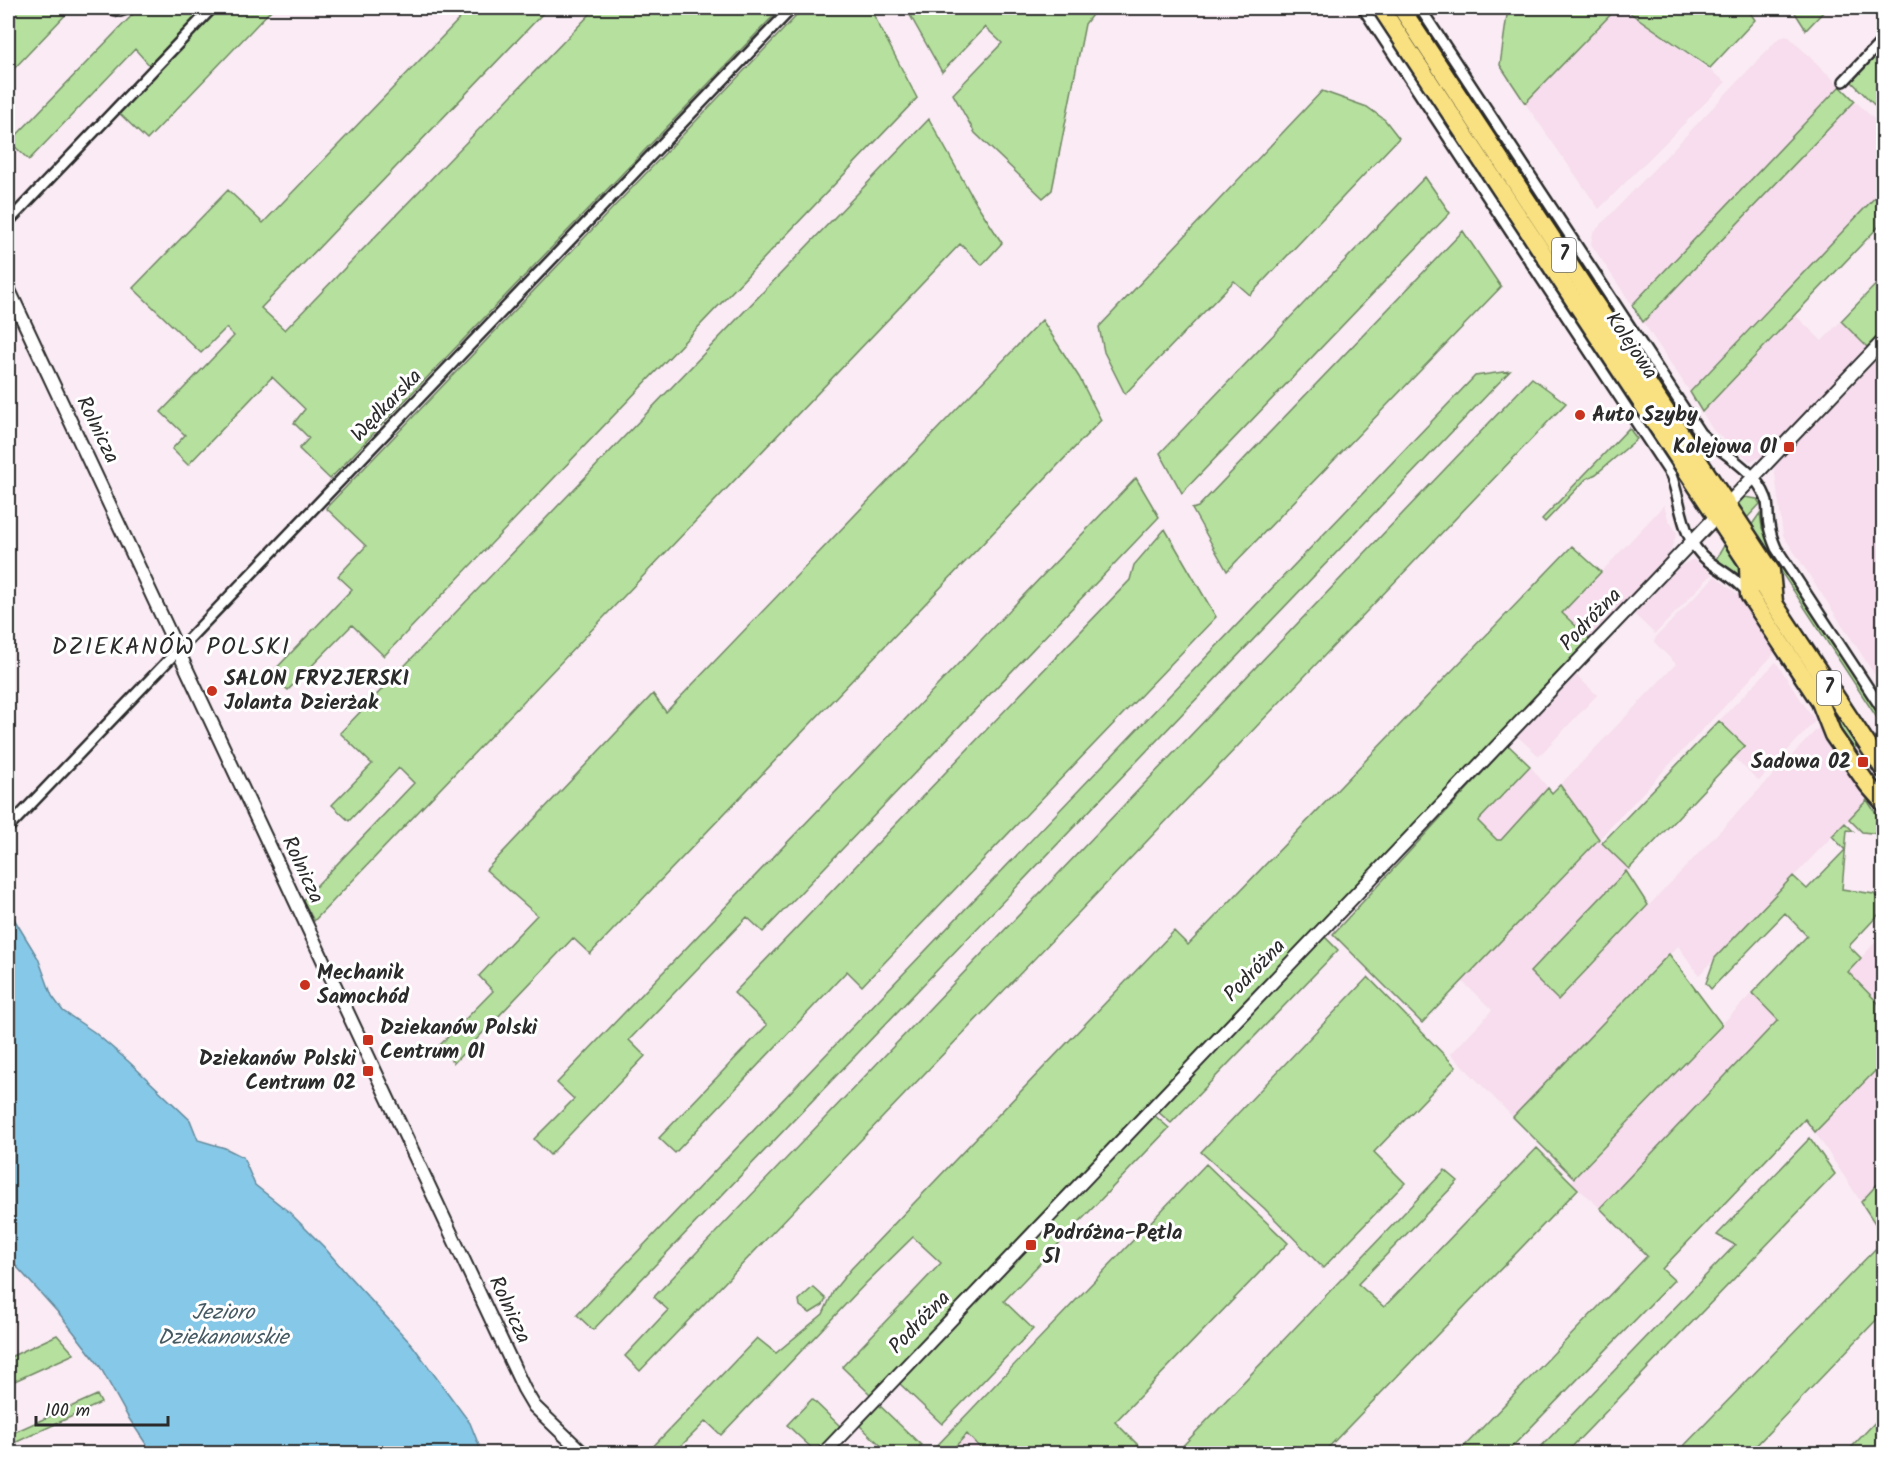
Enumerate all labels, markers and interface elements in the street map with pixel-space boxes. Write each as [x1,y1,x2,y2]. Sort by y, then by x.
road number: 7 [1552,238,1576,272]
street label: Kolejowa [1596,306,1666,386]
street label: Wędkarska [343,362,431,450]
street label: Rolnicza [66,391,128,469]
place label: Auto Szyby [1592,399,1698,432]
marker: Auto Szyby [1573,408,1587,422]
place label: Kolejowa 01 [1673,431,1778,464]
marker: Kolejowa 01 [1782,440,1796,454]
street label: Podróżna [1552,581,1630,659]
district label: DZIEKANÓW POLSKI [51,628,291,667]
place label: SALON FRYZJERSKI Jolanta Dzierżak [224,663,409,720]
road number: 7 [1817,671,1841,705]
marker: SALON FRYZJERSKI Jolanta Dzierżak [205,684,219,698]
place label: Sadowa 02 [1751,746,1851,779]
marker: Sadowa 02 [1856,755,1870,769]
street label: Rolnicza [272,831,332,909]
street label: Podróżna [1216,932,1294,1010]
place label: Mechanik Samochód [317,957,410,1014]
marker: Mechanik Samochód [298,978,312,992]
place label: Dziekanów Polski Centrum 01 [380,1012,538,1069]
marker: Dziekanów Polski Centrum 01 [361,1033,375,1047]
place label: Dziekanów Polski Centrum 02 [199,1043,357,1100]
marker: Dziekanów Polski Centrum 02 [361,1064,375,1078]
place label: Podróżna-Pętla 51 [1042,1217,1183,1274]
marker: Podróżna-Pętla 51 [1024,1238,1038,1252]
street label: Rolnicza [479,1271,539,1349]
street label: Podróżna [881,1284,959,1362]
water label: Jezioro Dziekanowskie [158,1296,291,1356]
scale bar [36,1389,168,1427]
text: 100 m [45,1397,90,1426]

